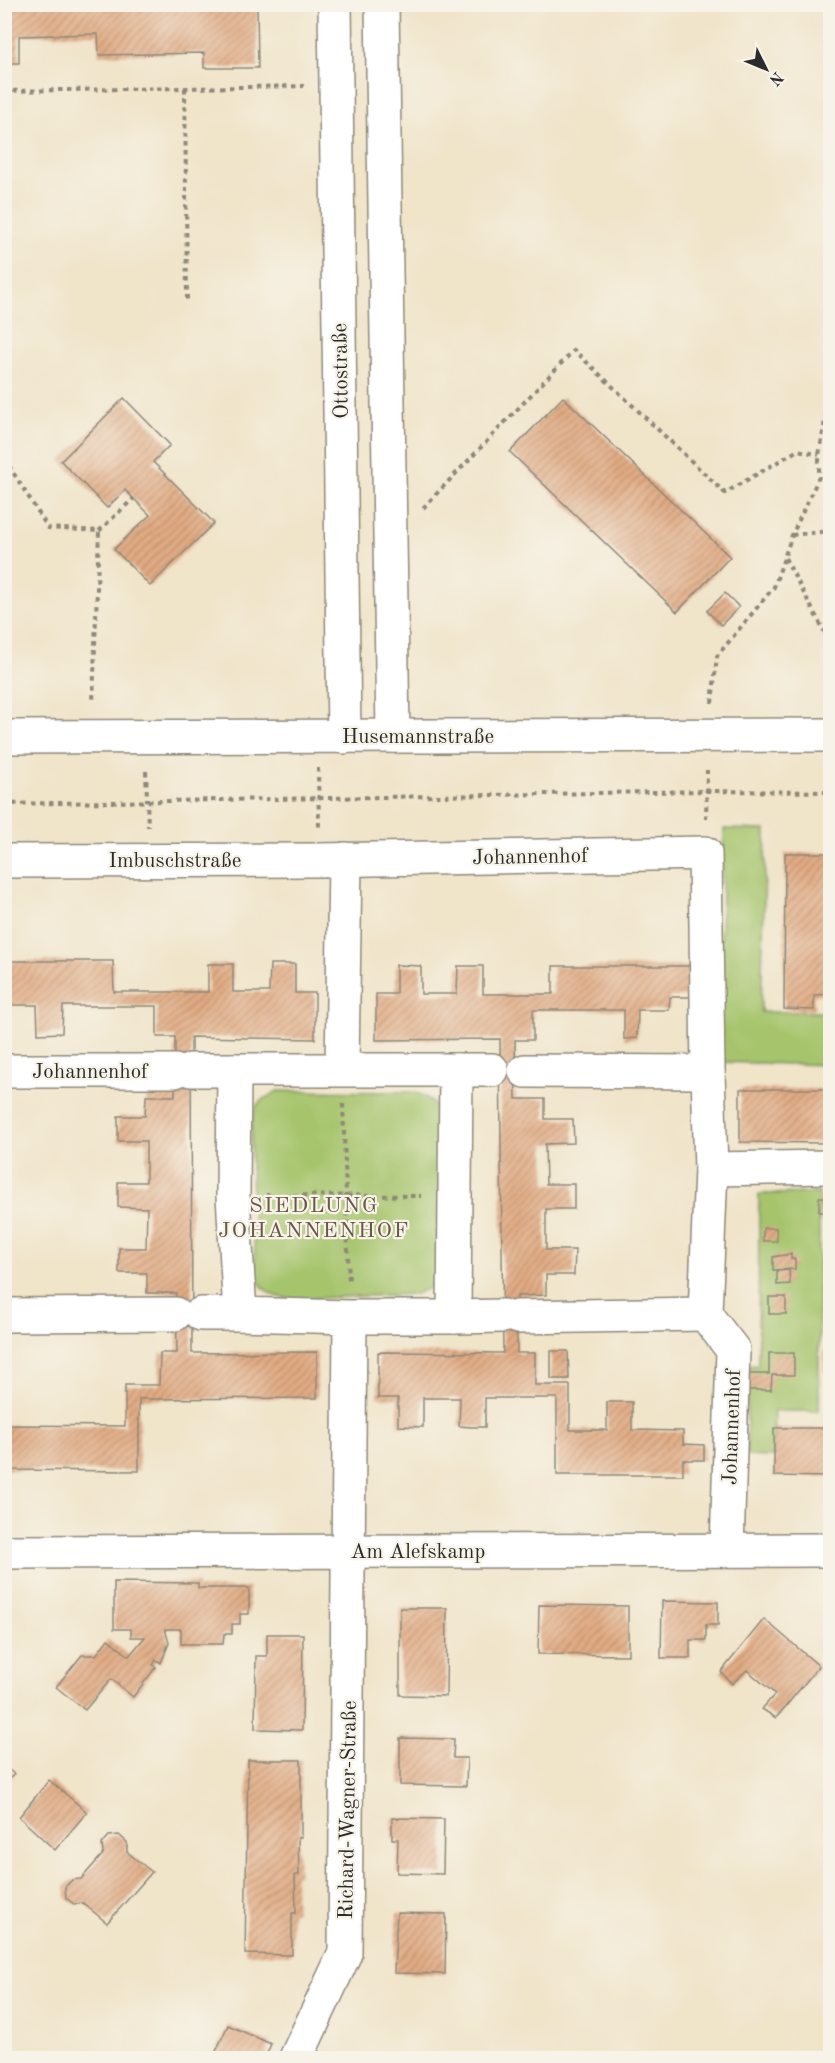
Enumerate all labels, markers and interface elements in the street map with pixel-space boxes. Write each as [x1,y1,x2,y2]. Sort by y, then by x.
north arrow [736,39,796,99]
text: N [765,68,786,88]
street label: Ottostraße [330,323,353,419]
street label: Husemannstraße [342,727,494,748]
street label: Johannenhof [472,846,589,869]
street label: Imbuschstraße [109,851,241,872]
street label: Johannenhof [32,1062,149,1083]
district label: SIEDLUNG JOHANNENHOF [218,1195,410,1242]
street label: Johannenhof [720,1368,745,1485]
street label: Am Alefskamp [351,1542,485,1563]
street label: Richard-Wagner-Straße [336,1700,361,1920]

